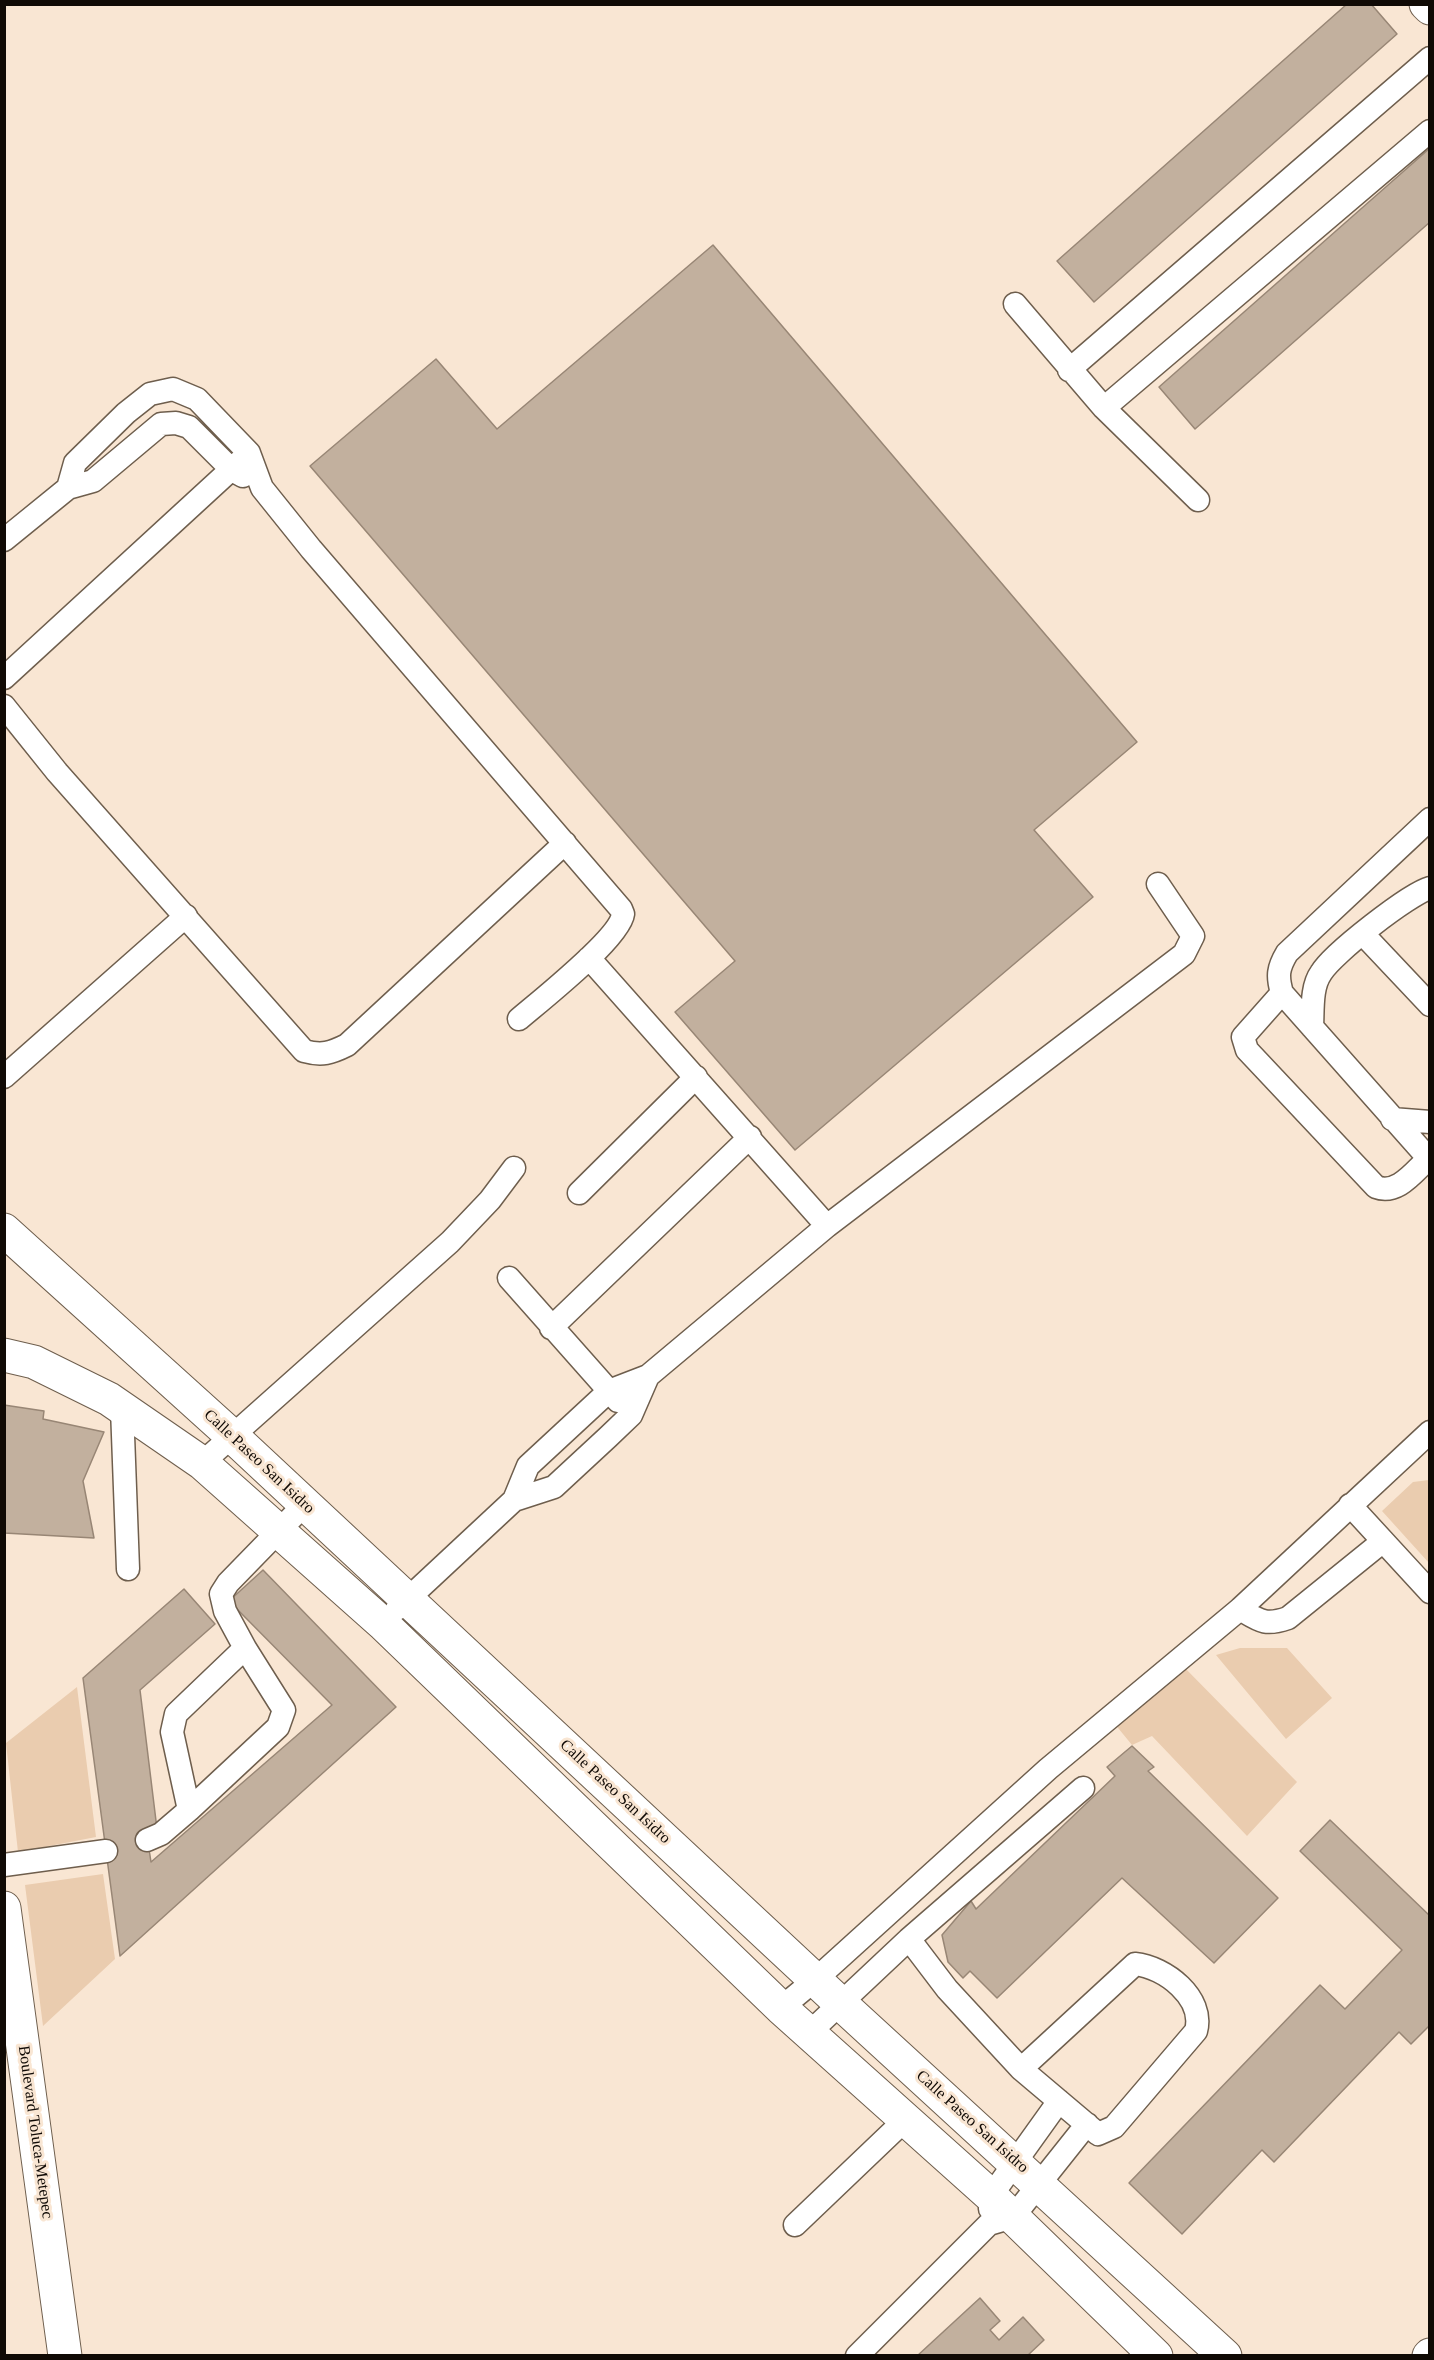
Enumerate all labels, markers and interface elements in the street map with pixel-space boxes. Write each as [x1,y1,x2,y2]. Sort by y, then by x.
street label: Calle Paseo San Isidro [200,1406,318,1518]
street label: Calle Paseo San Isidro [556,1736,674,1848]
street label: Boulevard Toluca-Metepec [13,2044,57,2220]
street label: Calle Paseo San Isidro [912,2067,1032,2177]

